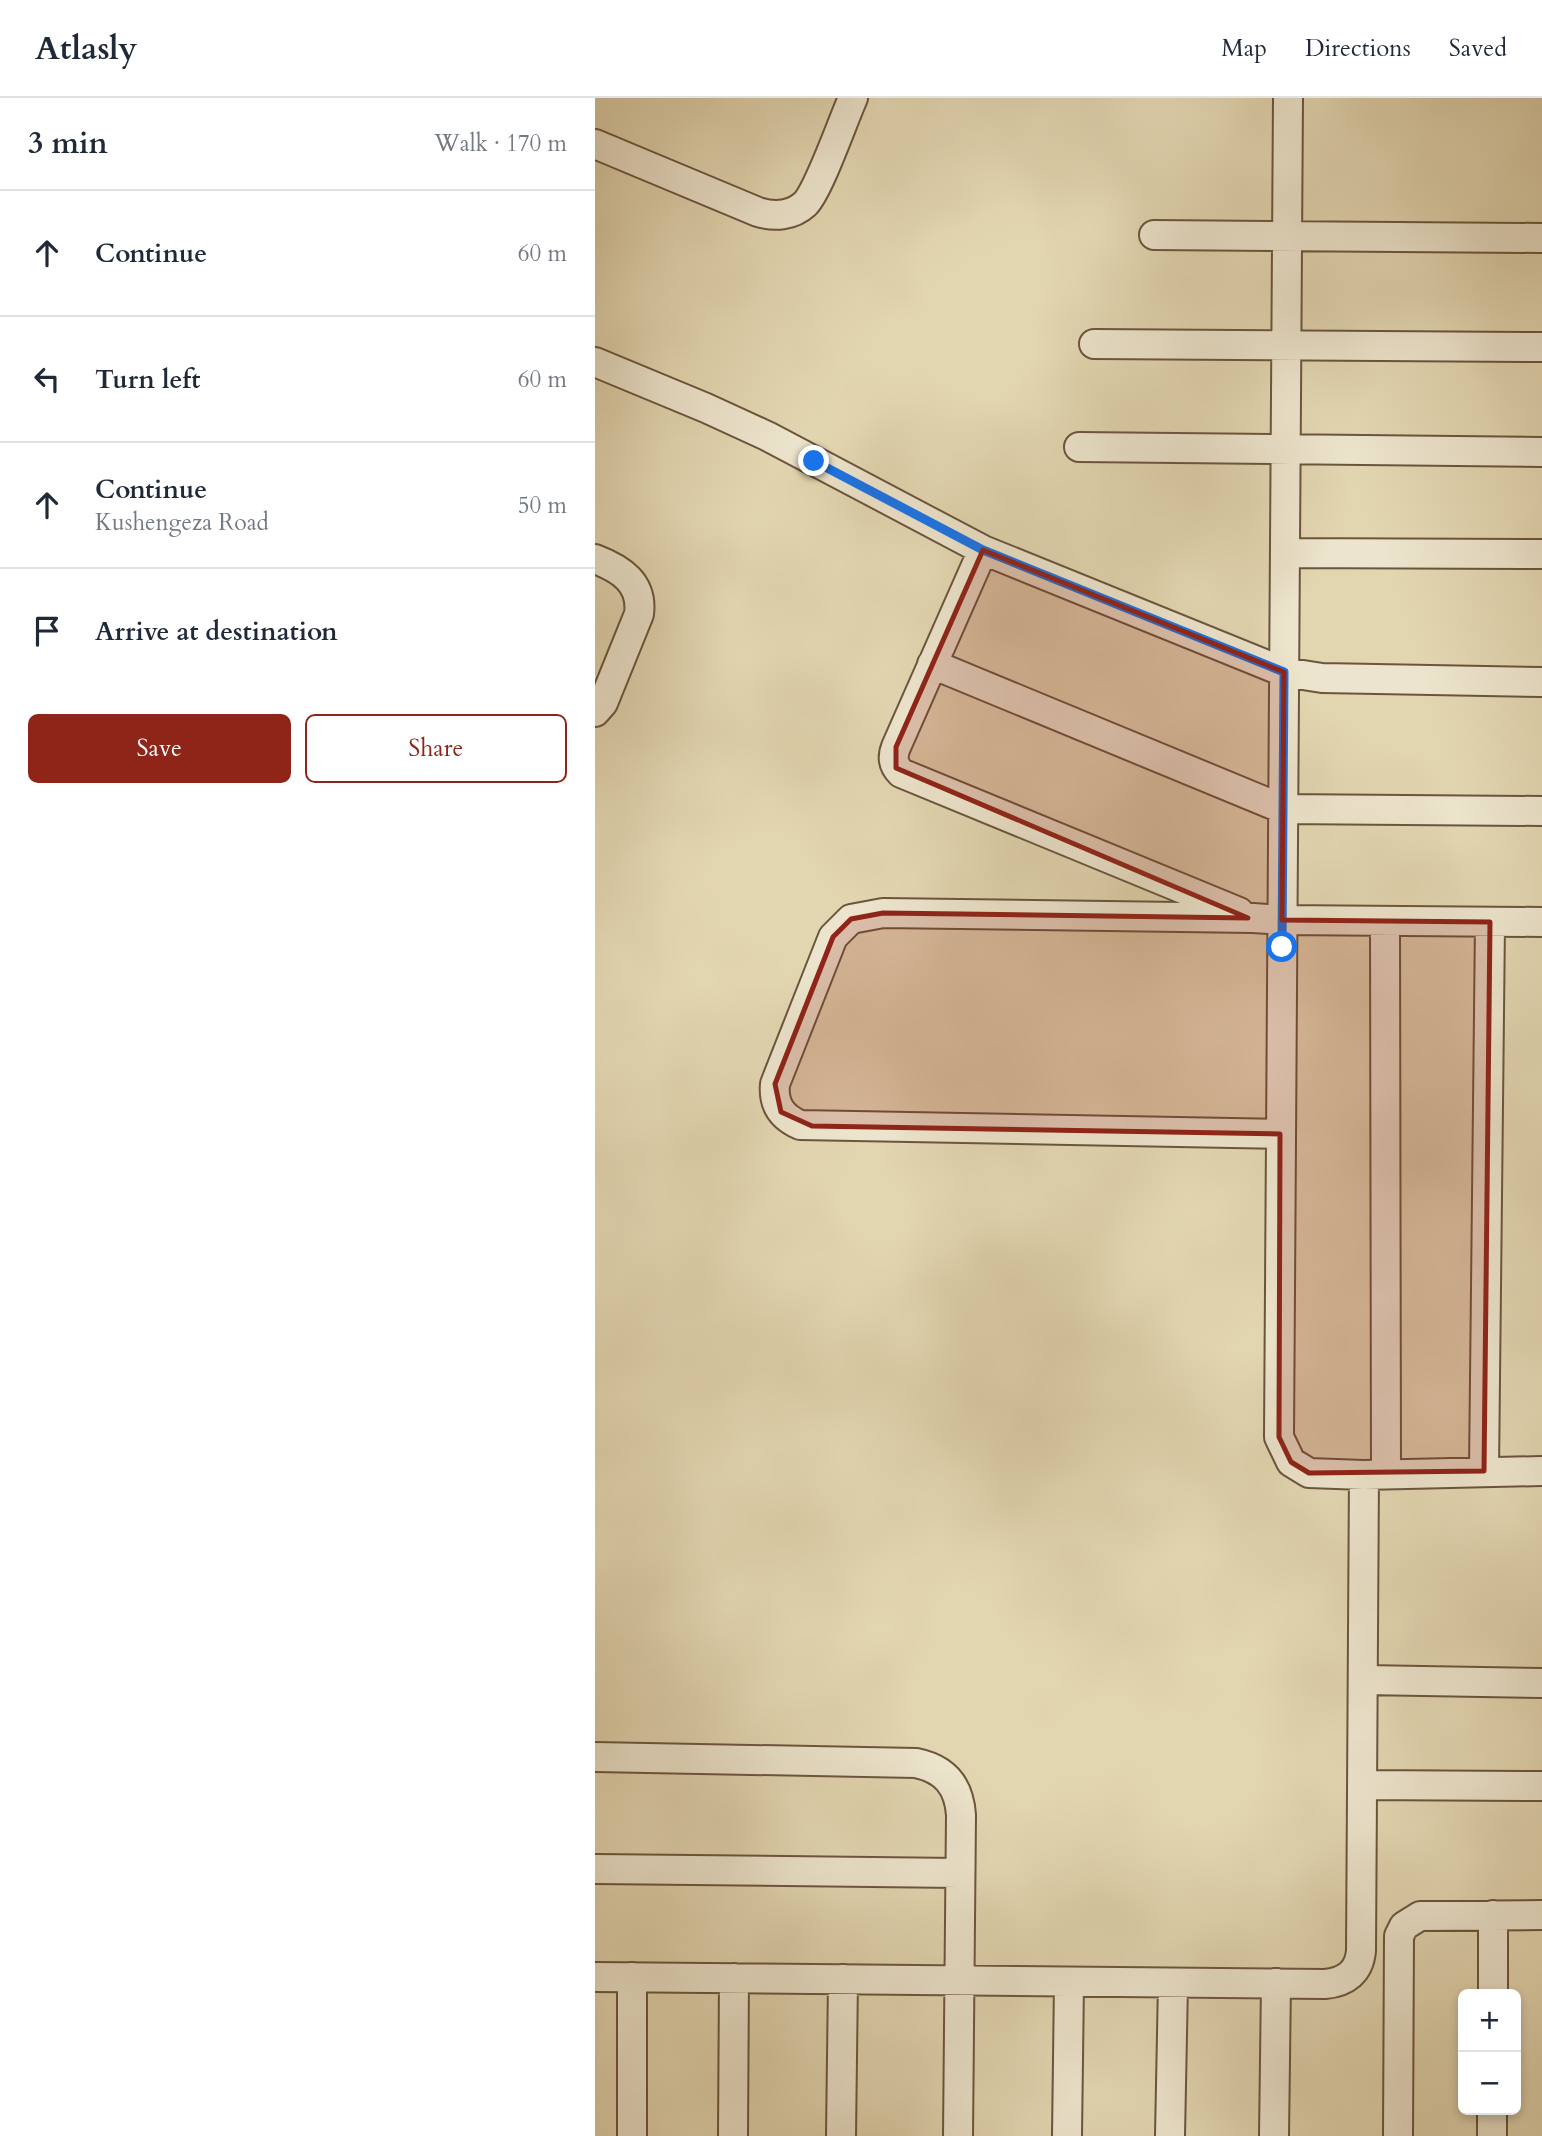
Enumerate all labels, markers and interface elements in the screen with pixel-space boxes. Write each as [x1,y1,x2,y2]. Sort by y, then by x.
text: Atlasly [35,26,137,71]
text: Map [1221,32,1267,65]
text: Directions [1305,32,1411,65]
text: Saved [1449,32,1507,65]
text: 3 min [28,123,108,164]
text: Walk · 170 m [434,128,567,159]
icon: ahead [28,234,66,272]
text: Continue [95,236,207,271]
text: 60 m [518,238,567,269]
icon: left [28,360,66,398]
text: Turn left [95,362,200,397]
text: 60 m [518,364,567,395]
route end [798,445,829,476]
text: Continue [95,472,207,507]
icon: ahead [28,486,66,524]
text: 50 m [518,490,567,521]
text: Kushengeza Road [95,507,269,538]
icon: arrive [28,612,66,650]
text: Arrive at destination [95,614,338,649]
button: Save [28,714,291,783]
button: Share [305,714,567,783]
route start [1266,931,1297,962]
map controls [1458,1989,1521,2115]
button: + [1458,1989,1521,2052]
button: − [1458,2052,1521,2115]

